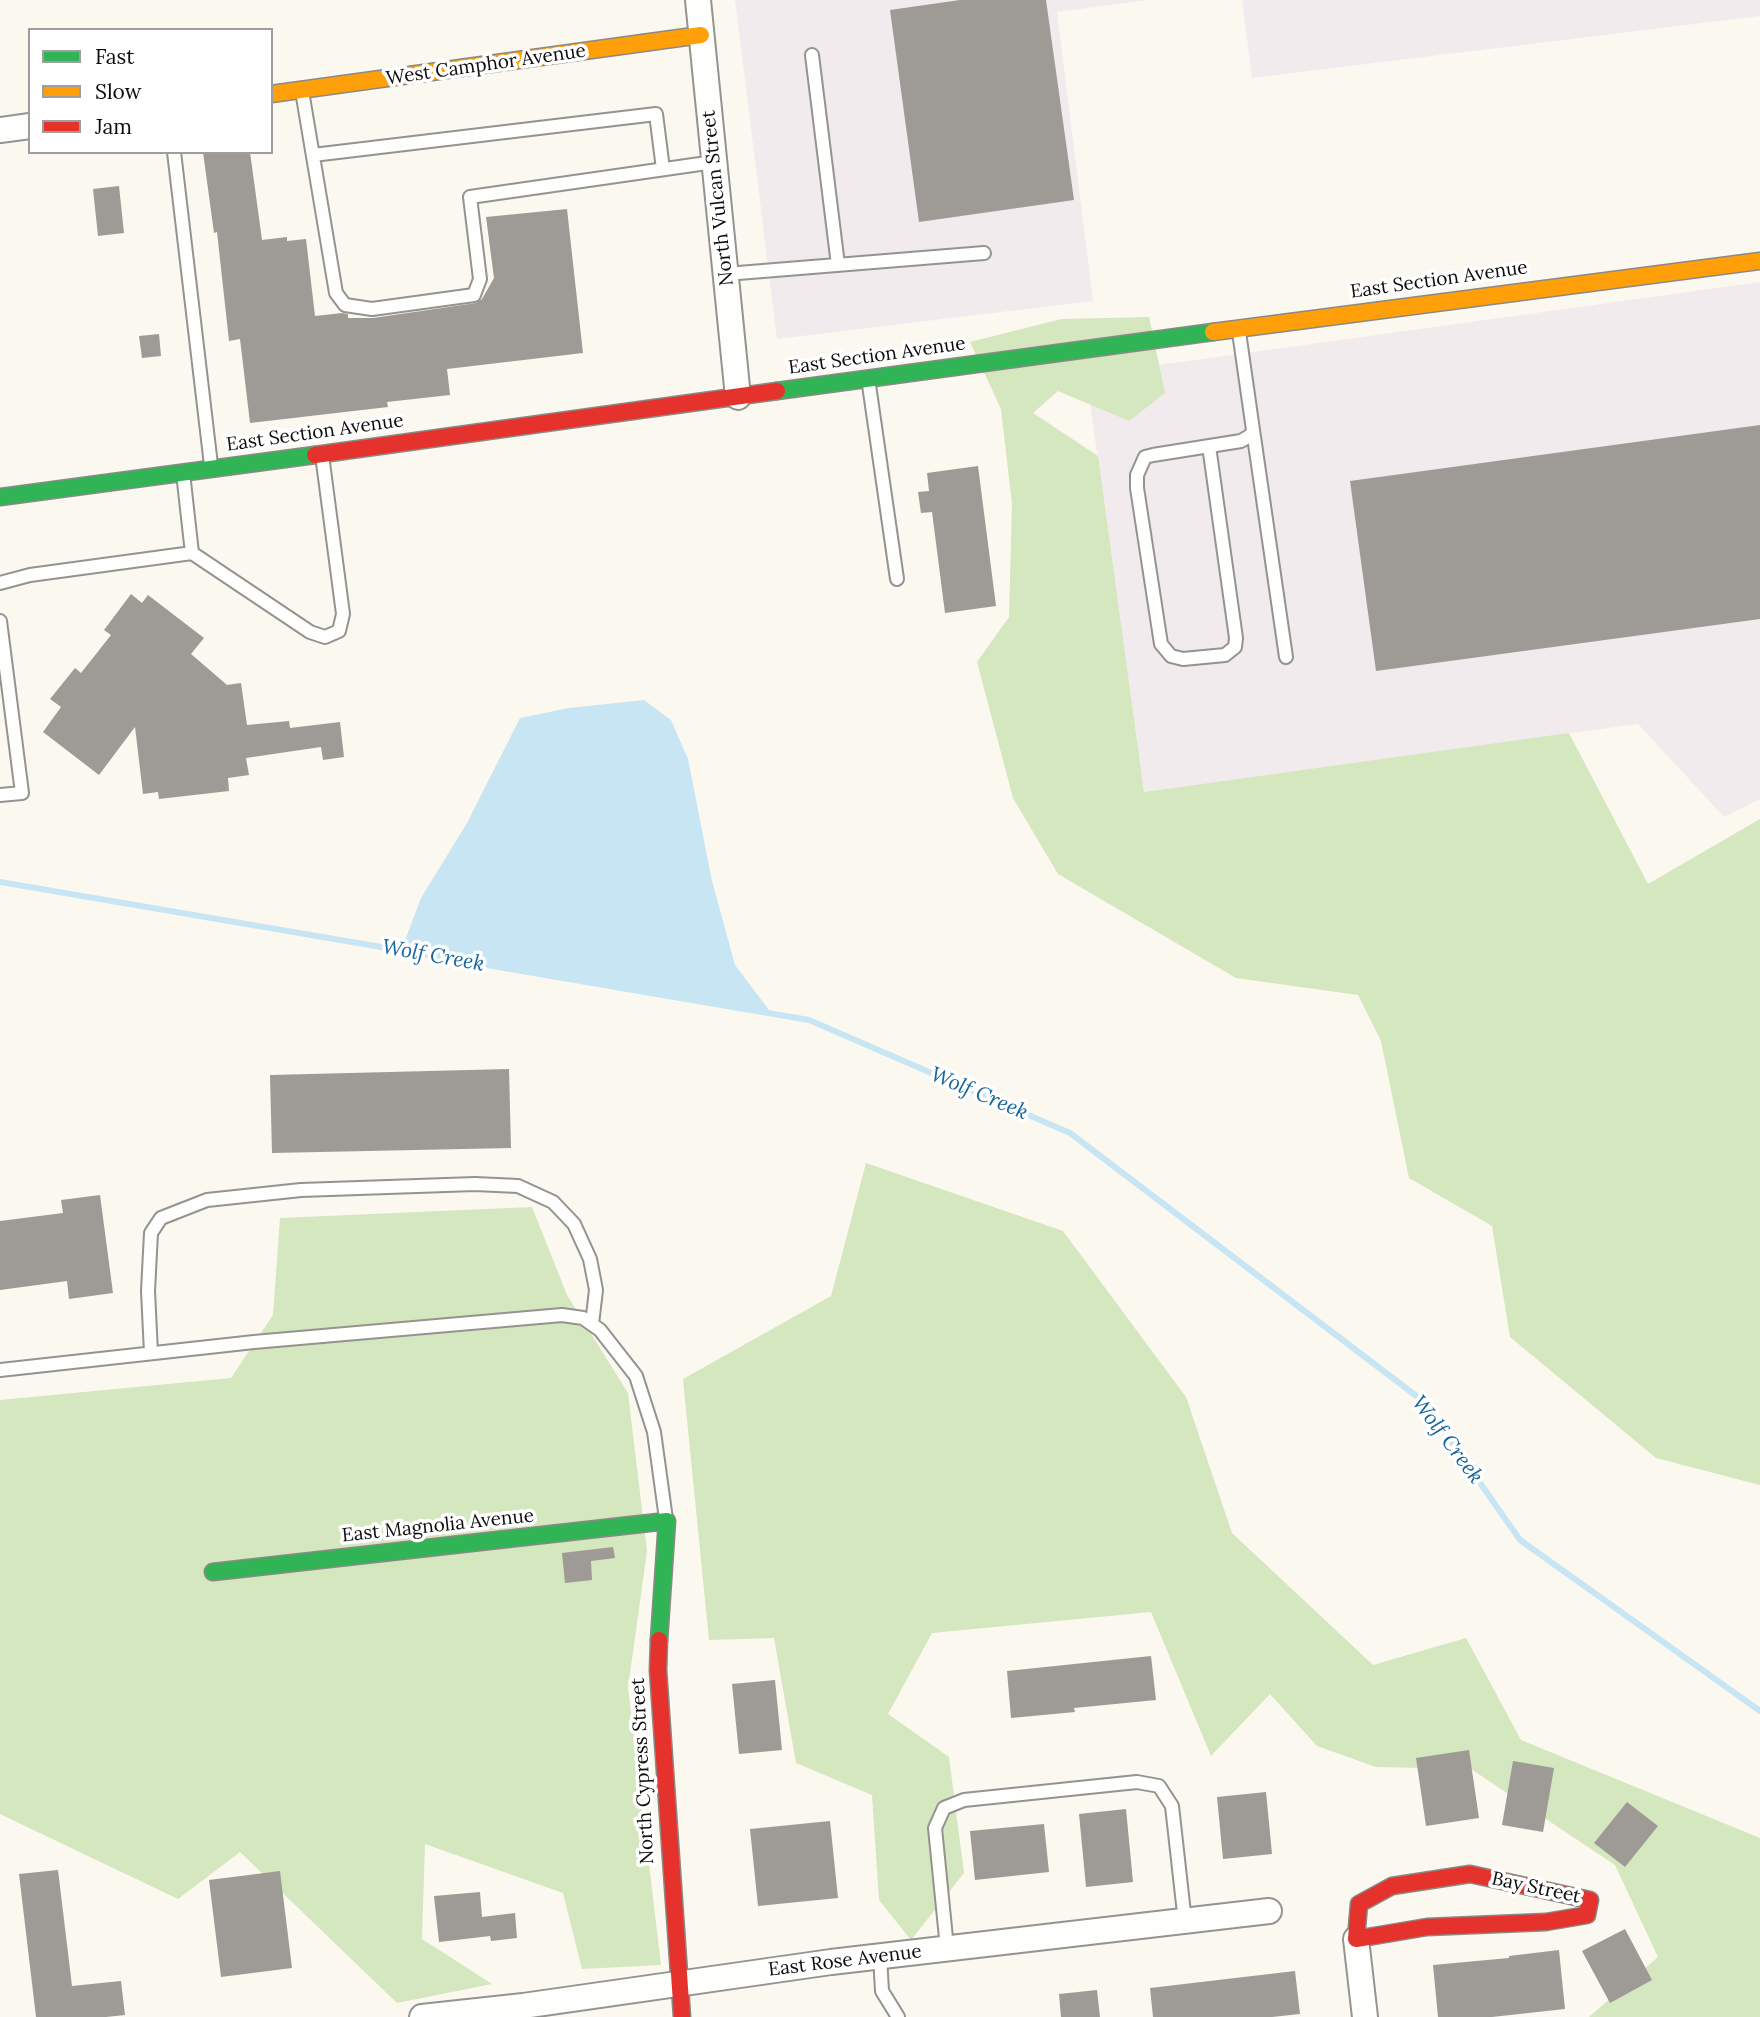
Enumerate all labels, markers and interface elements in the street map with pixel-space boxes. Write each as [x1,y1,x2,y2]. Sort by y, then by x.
legend [28,28,273,154]
street label: West Camphor Avenue [385,40,587,90]
text: Fast [95,43,134,70]
text: Slow [95,78,142,105]
street label: North Vulcan Street [697,109,739,287]
text: Jam [95,113,132,140]
street label: East Section Avenue [1349,256,1529,304]
street label: East Section Avenue [787,332,967,380]
street label: East Section Avenue [225,409,405,457]
water label: Wolf Creek [380,935,486,977]
water label: Wolf Creek [926,1062,1032,1126]
water label: Wolf Creek [1406,1391,1488,1489]
street label: East Magnolia Avenue [341,1505,535,1547]
street label: North Cypress Street [627,1677,659,1865]
street label: Bay Street [1489,1867,1583,1909]
street label: East Rose Avenue [767,1940,923,1982]

